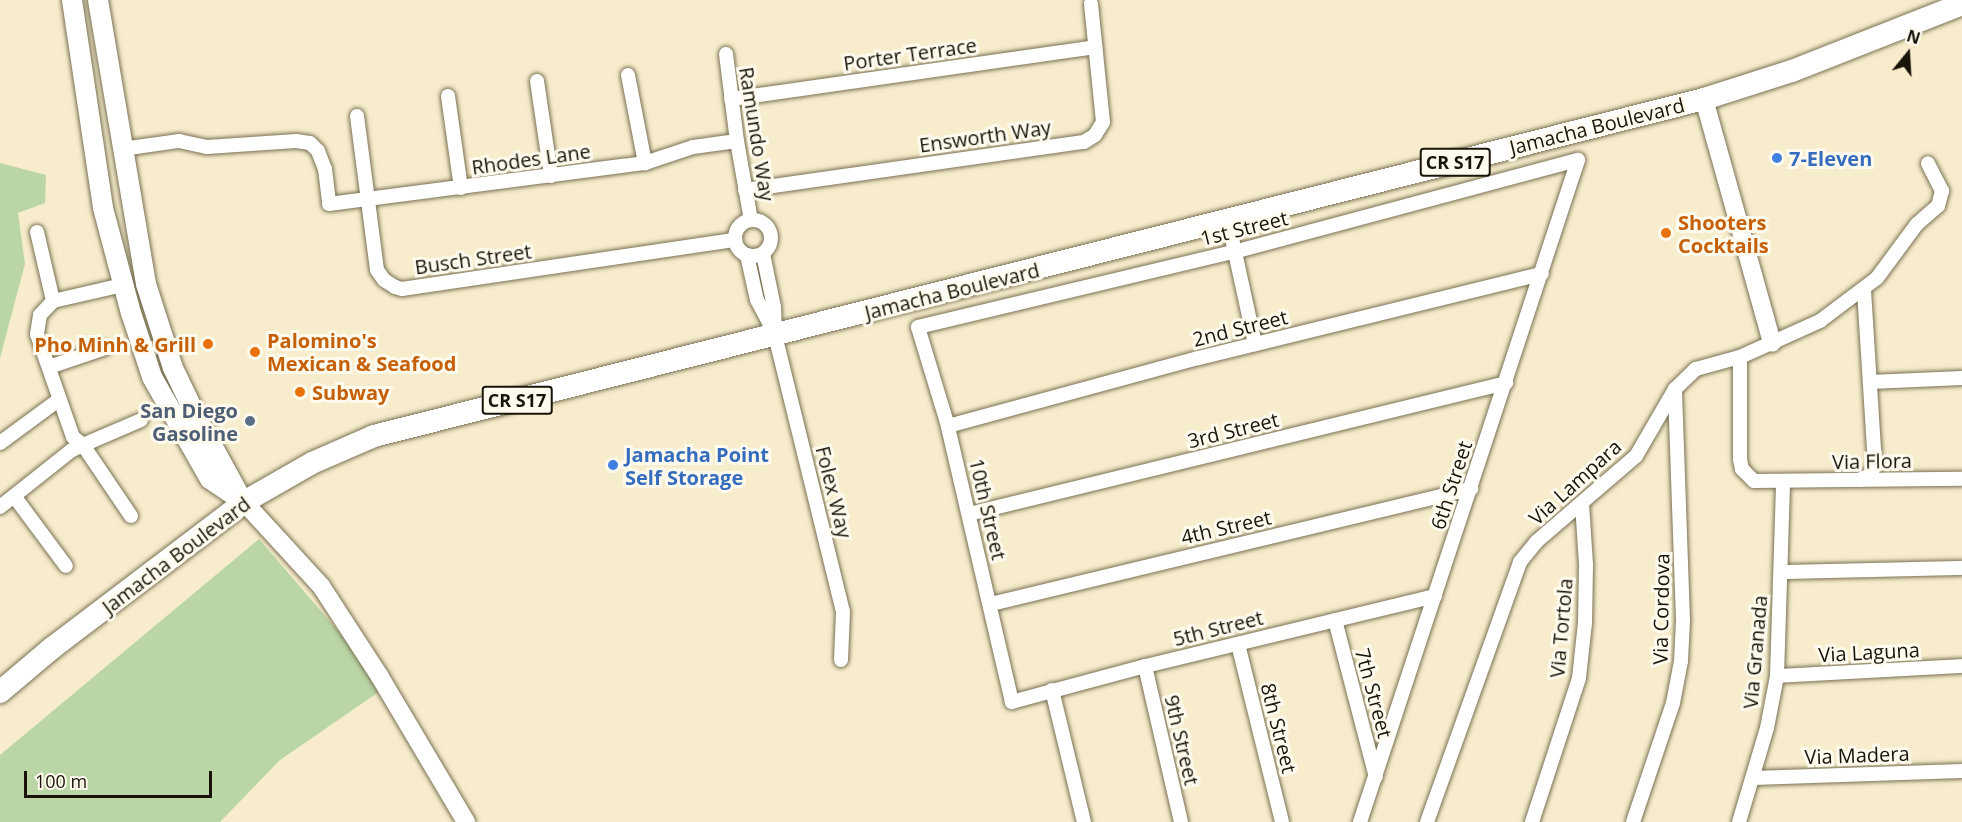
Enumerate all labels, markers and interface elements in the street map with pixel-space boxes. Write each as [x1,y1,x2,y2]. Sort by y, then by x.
north arrow [1878,24,1938,84]
text: N [1904,24,1923,49]
street label: Porter Terrace [842,33,978,75]
street label: Ramundo Way [735,65,779,203]
street label: Jamacha Boulevard [1507,93,1687,159]
street label: Ensworth Way [918,115,1052,157]
street label: Rhodes Lane [470,139,592,179]
place label: 7-Eleven [1789,146,1872,170]
road number: CR S17 [1419,147,1491,177]
marker: 7-Eleven [1770,151,1784,165]
street label: 1st Street [1198,206,1290,250]
place label: Shooters Cocktails [1678,210,1769,257]
marker: Shooters Cocktails [1659,226,1673,240]
street label: Busch Street [413,239,533,279]
street label: Jamacha Boulevard [862,258,1042,324]
street label: 2nd Street [1190,305,1290,351]
place label: Palomino's Mexican & Seafood [267,328,456,375]
place label: Pho Minh & Grill [34,332,196,356]
marker: Pho Minh & Grill [201,337,215,351]
marker: Palomino's Mexican & Seafood [248,345,262,359]
place label: Subway [312,380,389,404]
marker: Subway [293,385,307,399]
road number: CR S17 [481,385,553,415]
place label: San Diego Gasoline [140,398,238,445]
street label: 3rd Street [1185,407,1281,453]
marker: San Diego Gasoline [243,414,257,428]
street label: Via Lampara [1524,434,1626,530]
street label: 6th Street [1425,438,1477,532]
place label: Jamacha Point Self Storage [625,442,769,489]
street label: Folex Way [811,444,857,540]
street label: Via Flora [1832,448,1912,474]
street label: 10th Street [965,456,1011,562]
marker: Jamacha Point Self Storage [606,458,620,472]
street label: Jamacha Boulevard [97,491,255,619]
street label: 4th Street [1179,505,1273,549]
street label: Via Cordova [1648,553,1674,665]
street label: Via Tortola [1545,577,1577,679]
street label: Via Granada [1738,594,1772,710]
street label: 5th Street [1171,605,1265,651]
street label: Via Laguna [1818,637,1920,667]
street label: 7th Street [1351,646,1397,740]
street label: 8th Street [1256,681,1302,775]
street label: 9th Street [1160,693,1204,787]
street label: Via Madera [1804,741,1910,769]
scale bar [27,759,214,797]
text: 100 m [35,769,87,793]

